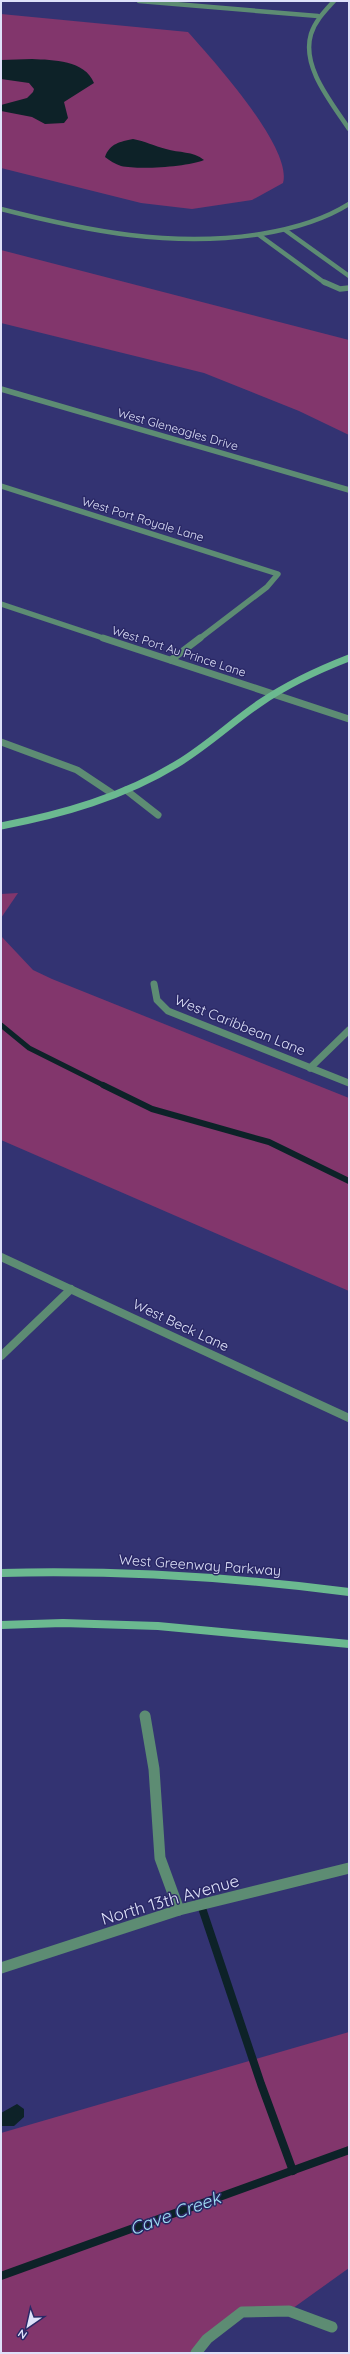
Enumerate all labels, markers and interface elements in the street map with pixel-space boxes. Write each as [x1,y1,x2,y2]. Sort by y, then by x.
street label: West Gleneagles Drive [116,405,240,453]
street label: West Port Royale Lane [80,493,206,545]
street label: West Port Au Prince Lane [110,622,248,680]
street label: West Caribbean Lane [172,991,308,1060]
street label: West Beck Lane [130,1295,232,1355]
street label: West Greenway Parkway [118,1550,282,1580]
street label: North 13th Avenue [99,1869,241,1929]
water label: Cave Creek [126,2185,225,2240]
north arrow [8,2306,48,2346]
text: N [15,2326,30,2342]

